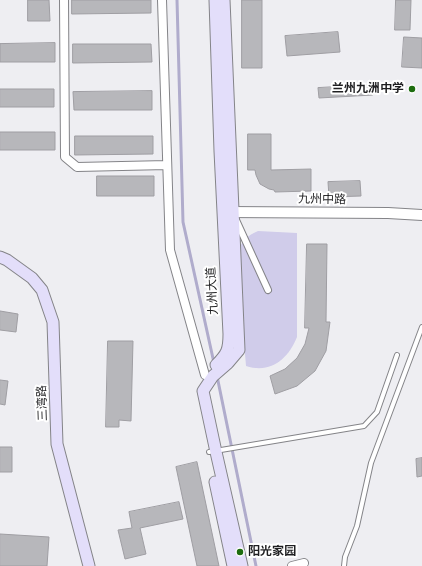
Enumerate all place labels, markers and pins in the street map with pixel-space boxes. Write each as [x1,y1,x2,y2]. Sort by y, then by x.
place label: 兰州九洲中学 [332,82,404,96]
marker: 兰州九洲中学 [407,84,417,94]
place label: 阳光家园 [248,545,296,559]
marker: 阳光家园 [235,547,245,557]

